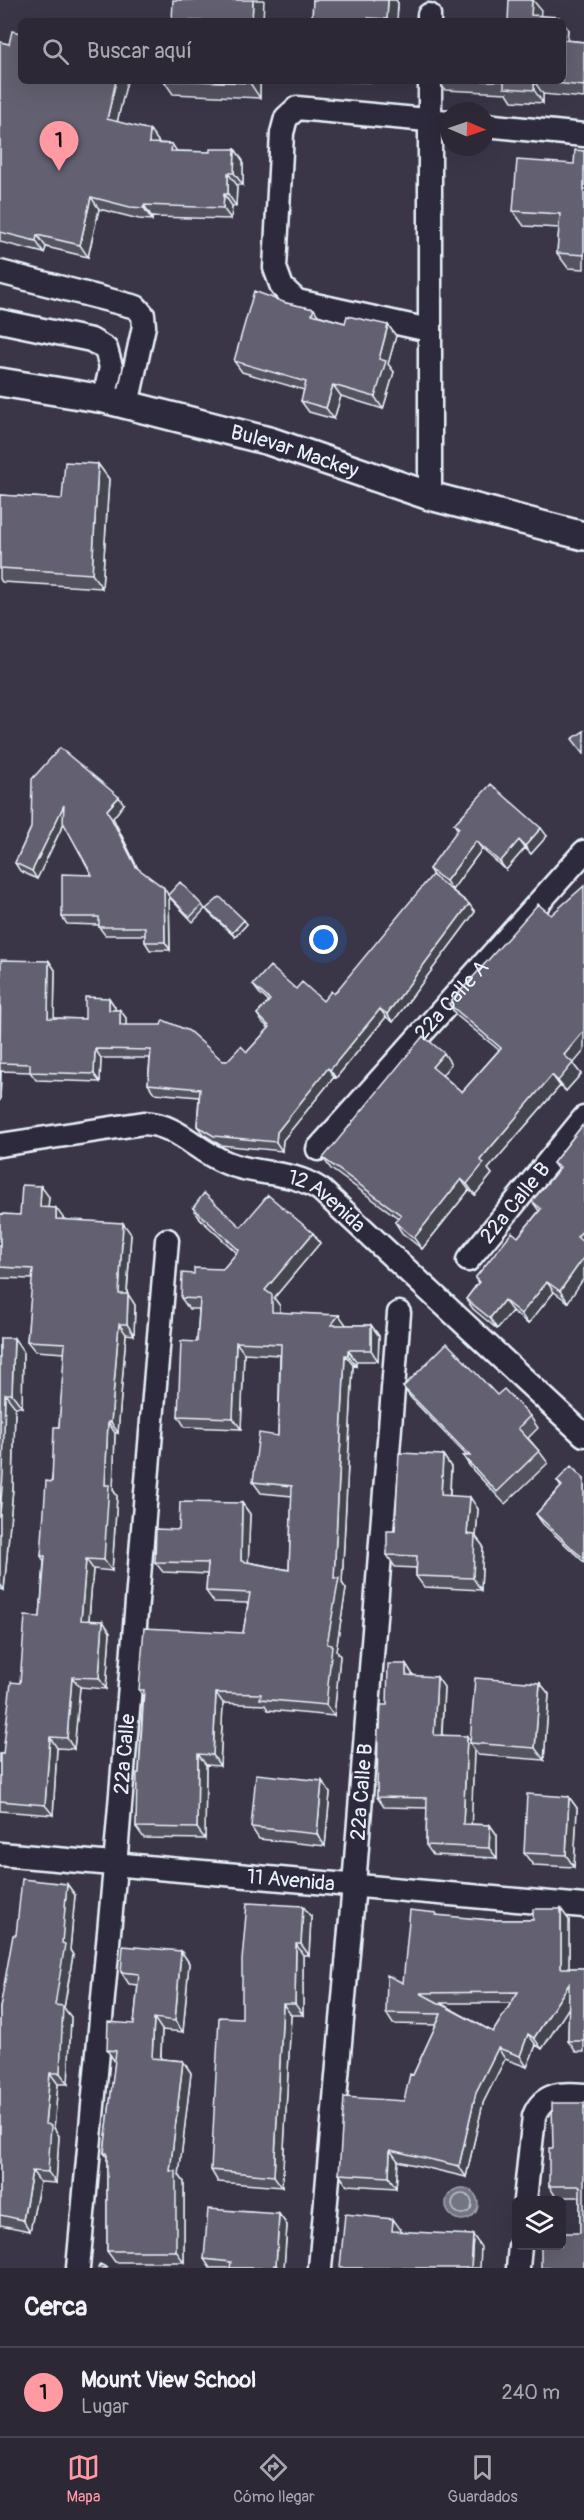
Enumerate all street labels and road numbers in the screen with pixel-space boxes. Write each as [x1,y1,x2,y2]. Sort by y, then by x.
street label: Bulevar Mackey [228,419,362,485]
street label: 22a Calle A [409,954,495,1046]
street label: 22a Calle B [474,1157,556,1249]
street label: 12 Avenida [285,1164,371,1239]
street label: 22a Calle [108,1712,142,1796]
street label: 22a Calle B [345,1742,379,1841]
street label: 11 Avenida [246,1863,336,1898]

